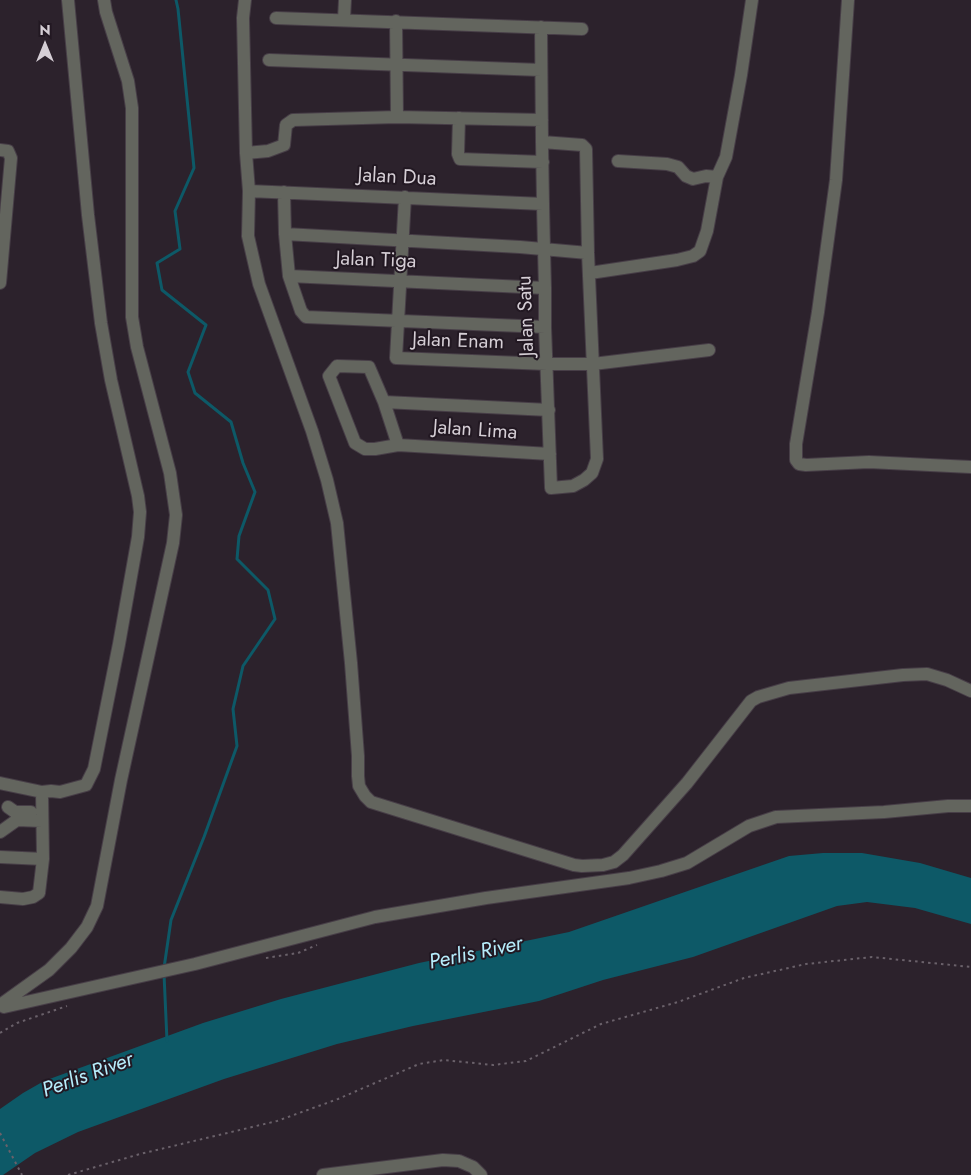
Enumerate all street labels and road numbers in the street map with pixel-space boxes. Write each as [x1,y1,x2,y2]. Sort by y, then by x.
street label: Jalan Dua [357,164,437,192]
street label: Jalan Tiga [335,248,417,274]
street label: Jalan Satu [514,275,540,357]
street label: Jalan Enam [412,328,504,356]
street label: Jalan Lima [432,416,518,446]

